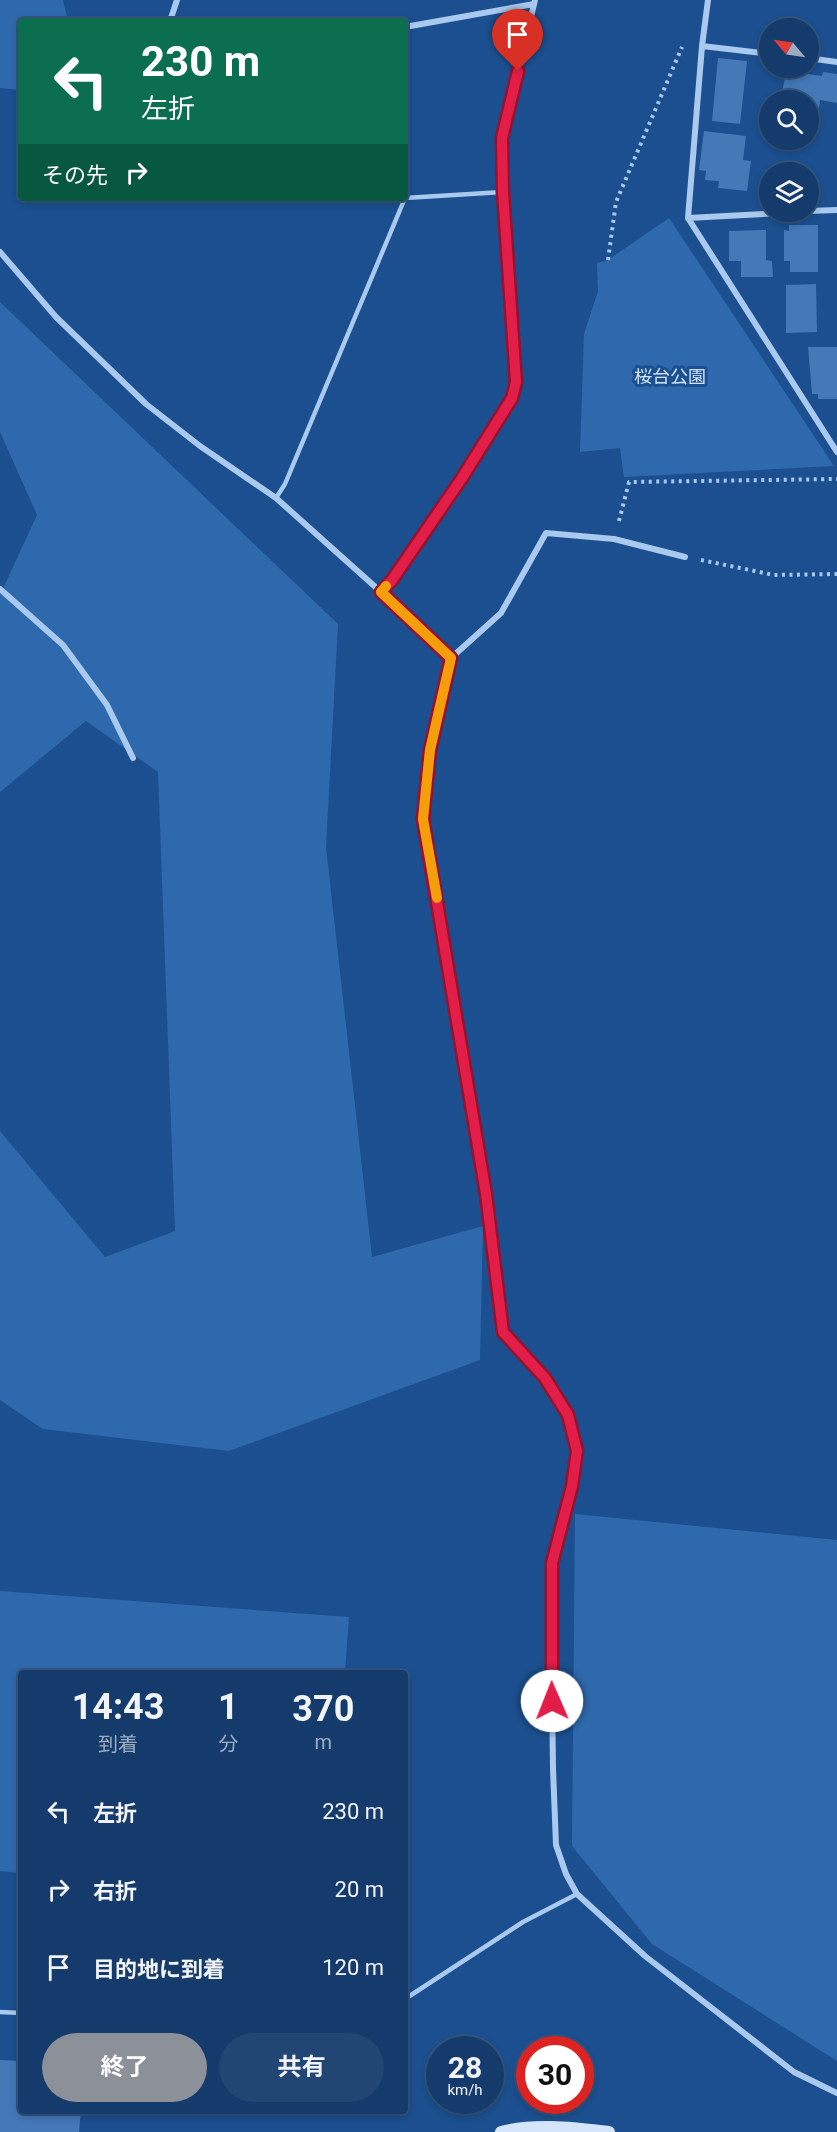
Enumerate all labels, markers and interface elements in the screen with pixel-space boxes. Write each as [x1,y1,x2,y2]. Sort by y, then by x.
pin [492,9,543,71]
icon: arrive [501,18,534,51]
north arrow [759,18,819,78]
map controls [759,18,819,222]
text: 230 m [141,37,260,86]
icon: left [42,42,120,120]
button: search [759,90,819,150]
text: 左折 [141,93,195,125]
icon: right [120,156,153,189]
button: layers [759,162,819,222]
text: その先 [42,163,108,188]
park label: 桜台公園 [634,366,706,387]
position arrow [520,1669,584,1733]
text: 14:43 [72,1686,164,1728]
text: 1 [218,1686,239,1728]
text: 370 [292,1688,354,1730]
text: m [315,1730,332,1754]
text: 到着 [98,1732,138,1756]
text: 分 [218,1732,238,1756]
icon: left [42,1795,75,1828]
text: 230 m [322,1799,384,1824]
text: 左折 [93,1801,137,1826]
icon: right [42,1873,75,1906]
text: 20 m [335,1877,384,1902]
text: 右折 [93,1879,137,1904]
icon: arrive [42,1951,75,1984]
text: 120 m [322,1955,384,1980]
text: 目的地に到着 [93,1957,225,1982]
button: 終了 [42,2033,207,2102]
button: 共有 [219,2033,384,2102]
speed limit sign: 30 [516,2036,594,2114]
text: 28 [448,2050,482,2085]
text: km/h [447,2081,483,2099]

